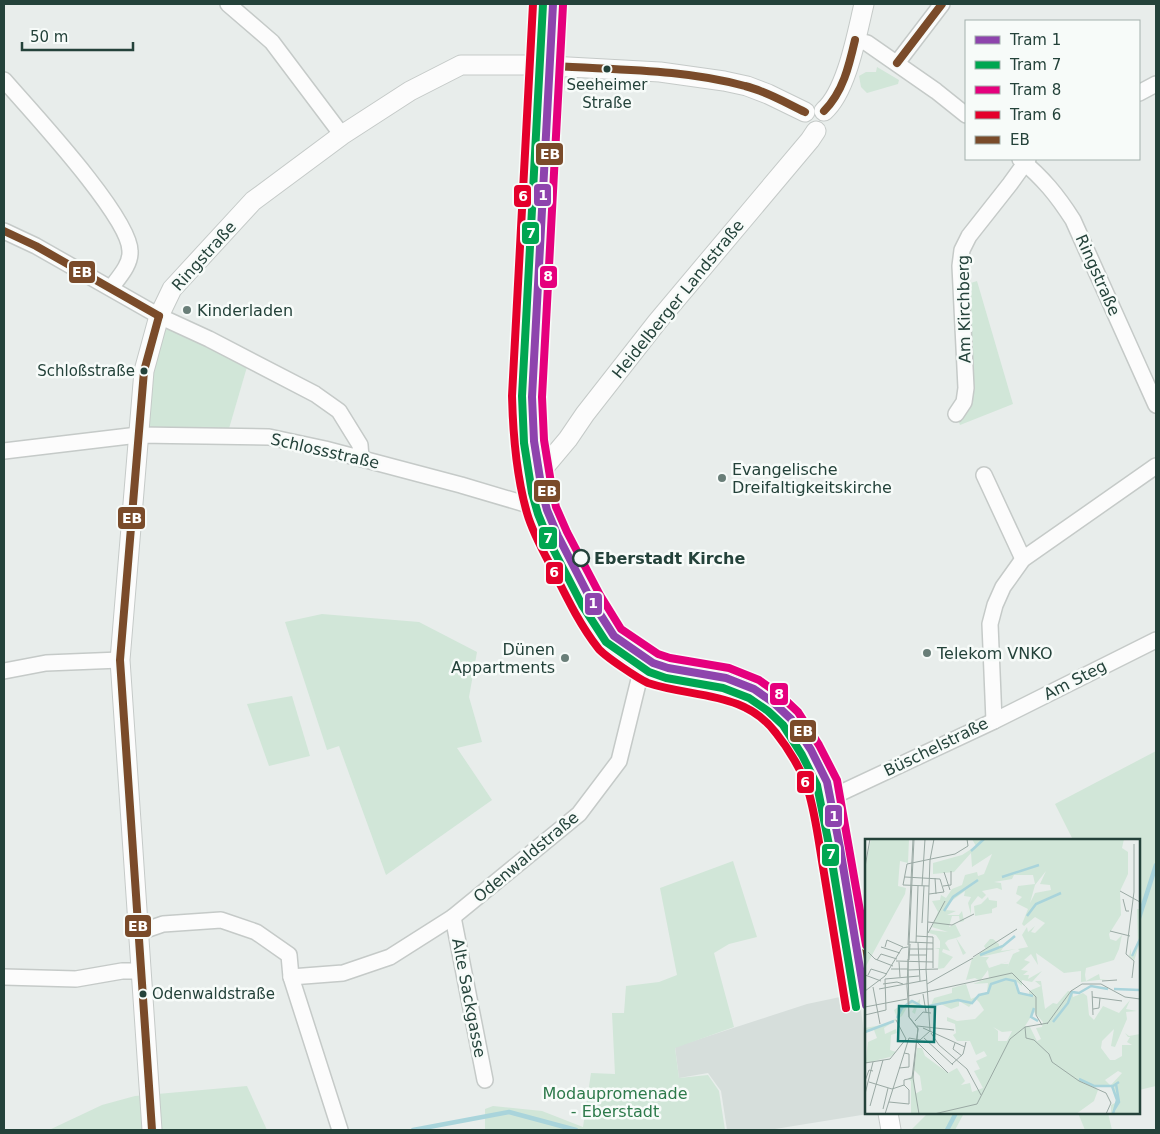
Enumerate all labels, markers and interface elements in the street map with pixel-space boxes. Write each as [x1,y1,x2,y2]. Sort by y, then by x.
scale bar [22,20,134,52]
legend [965,20,1140,160]
text: 50 m [30,28,68,46]
text: Tram 1 [1009,31,1061,49]
text: Tram 7 [1009,56,1061,74]
marker: Seeheimer Straße [602,64,612,74]
place label: Seeheimer Straße [567,76,648,112]
text: Tram 8 [1009,81,1061,99]
text: Tram 6 [1009,106,1061,124]
text: EB [1010,131,1030,149]
line badge: EB [535,142,564,166]
text: EB [540,146,560,162]
line badge: 1 [533,183,552,207]
line badge: 6 [513,184,532,208]
text: 1 [538,187,548,203]
text: 6 [518,188,528,204]
street label: Heidelberger Landstraße [608,216,748,382]
street label: Ringstraße [168,217,240,295]
line badge: 7 [521,221,540,245]
text: 7 [526,225,536,241]
street label: Ringstraße [1072,231,1124,319]
street label: Am Kirchberg [954,255,974,363]
line badge: EB [68,260,96,284]
text: EB [72,264,92,280]
line badge: 8 [539,265,558,289]
text: 8 [543,268,553,284]
place label: Kinderladen [197,301,293,320]
marker: Kinderladen [181,304,193,316]
place label: Schloßstraße [37,362,135,380]
marker: Schloßstraße [139,366,149,376]
street label: Schlossstraße [269,429,381,473]
place label: Evangelische Dreifaltigkeitskirche [732,460,892,497]
marker: Evangelische Dreifaltigkeitskirche [716,472,728,484]
line badge: EB [533,479,561,503]
text: EB [537,483,557,499]
line badge: EB [117,506,146,530]
text: EB [122,510,142,526]
line badge: 7 [538,526,558,550]
text: 7 [543,530,553,546]
marker: Eberstadt Kirche [572,549,590,567]
place label: Eberstadt Kirche [594,549,745,568]
line badge: 6 [545,561,564,585]
text: 6 [549,564,559,580]
line badge: 1 [584,592,603,616]
text: 1 [588,595,598,611]
place label: Dünen Appartments [451,640,555,677]
place label: Telekom VNKO [936,644,1052,663]
marker: Telekom VNKO [921,647,933,659]
marker: Dünen Appartments [559,652,571,664]
street label: Am Steg [1040,656,1110,704]
line badge: 8 [769,682,789,706]
text: 8 [774,686,784,702]
street label: Büschelstraße [881,714,991,780]
line badge: EB [789,719,817,743]
text: EB [793,723,813,739]
line badge: 6 [796,770,815,794]
text: 6 [800,774,810,790]
line badge: 1 [824,804,843,828]
street label: Odenwaldstraße [470,808,582,906]
text: 1 [829,808,839,824]
inset map [865,839,1140,1114]
line badge: 7 [821,843,840,867]
text: 7 [826,846,836,862]
line badge: EB [124,914,152,938]
text: EB [128,918,148,934]
street label: Alte Sackgasse [448,937,490,1059]
place label: Odenwaldstraße [152,985,275,1003]
marker: Odenwaldstraße [138,989,148,999]
park label: Modaupromenade - Eberstadt [542,1084,688,1121]

